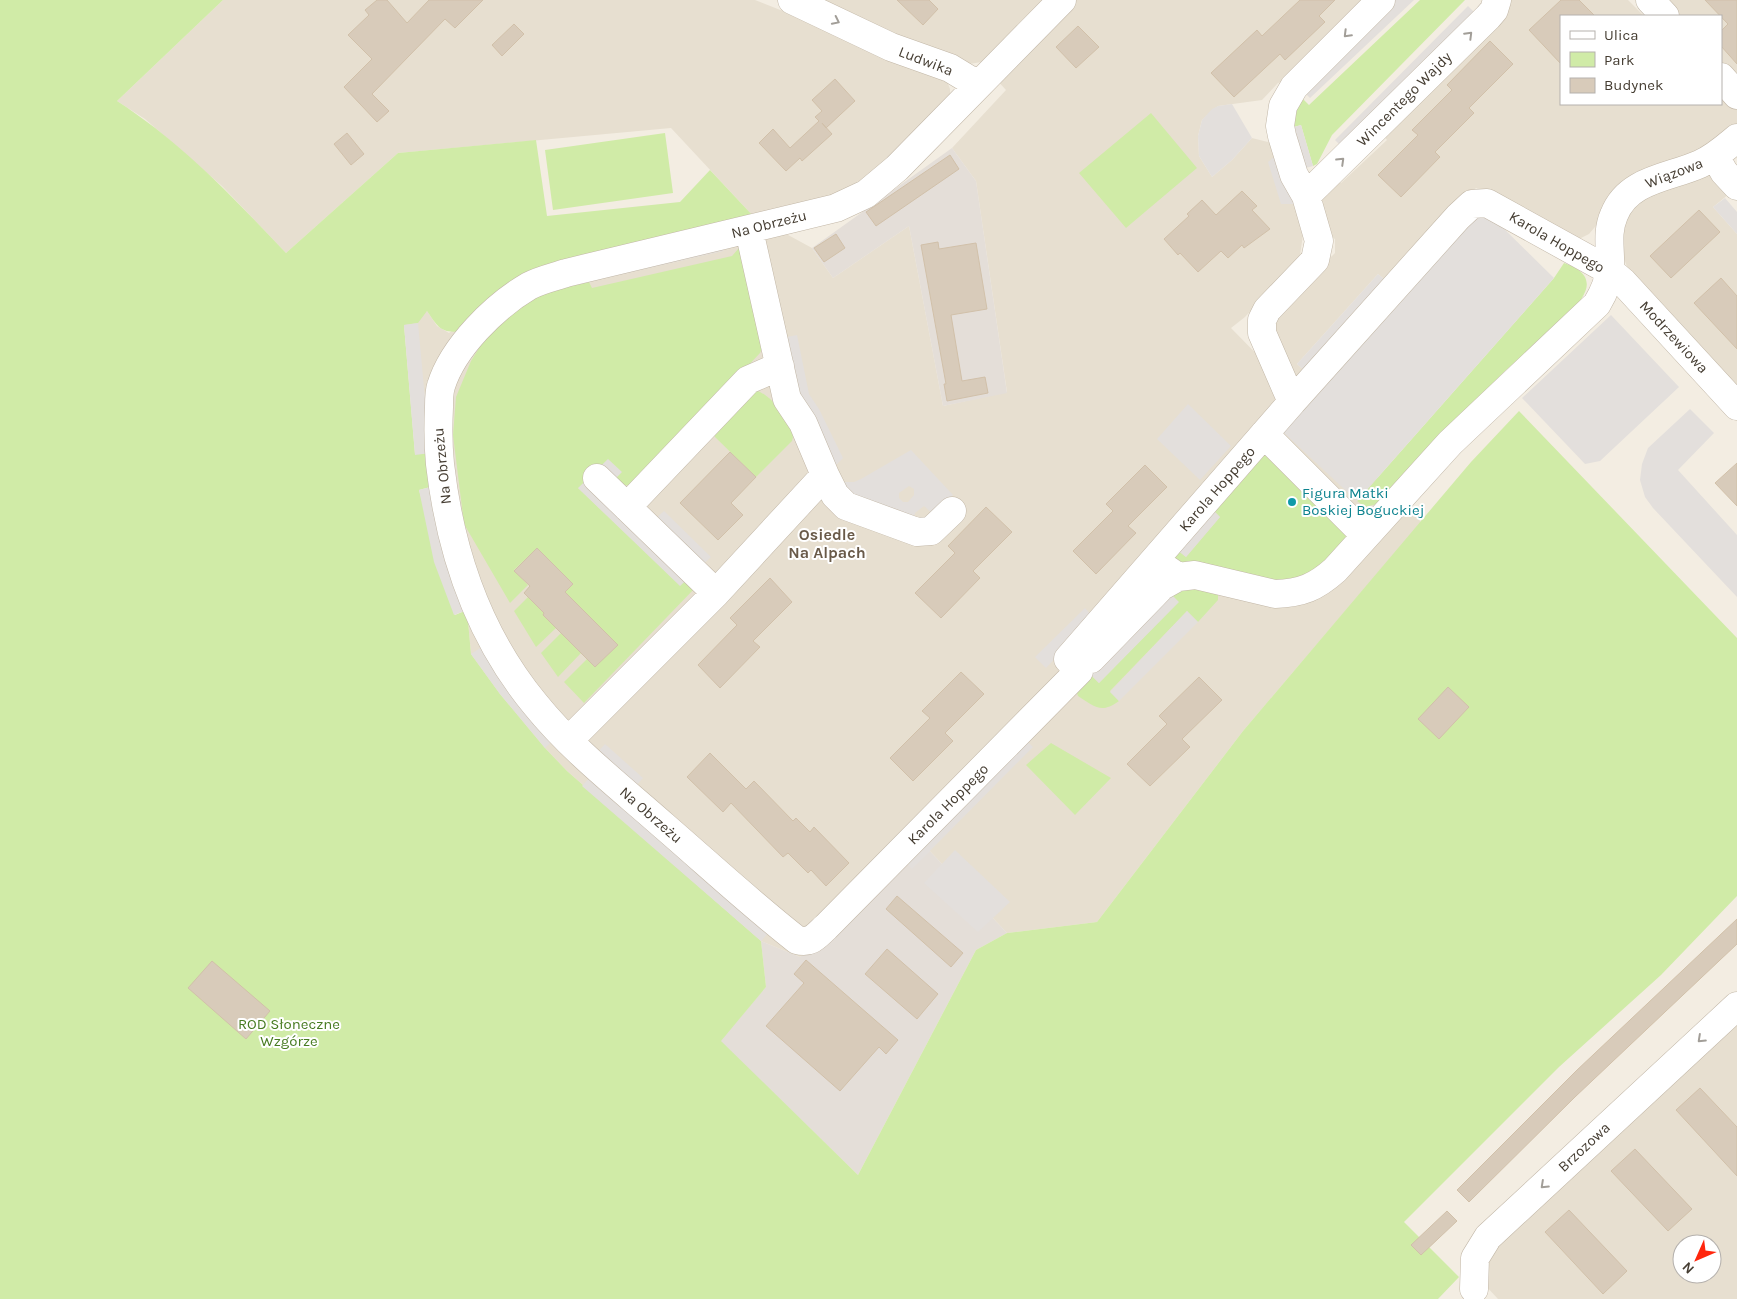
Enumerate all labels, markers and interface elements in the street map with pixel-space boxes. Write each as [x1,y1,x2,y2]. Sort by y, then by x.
one-way arrow [831,15,840,26]
legend [1560,15,1722,105]
text: Ulica [1604,26,1638,44]
one-way arrow [1344,28,1353,37]
one-way arrow [1464,32,1473,41]
street label: Ludwika [896,42,956,80]
street label: Wincentego Wajdy [1353,48,1455,150]
text: Park [1604,51,1634,69]
text: Budynek [1604,76,1663,94]
street label: Wiązowa [1642,154,1706,192]
one-way arrow [1335,158,1344,167]
street label: Na Obrzeżu [729,206,809,242]
street label: Karola Hoppego [1506,207,1608,277]
street label: Modrzewiowa [1636,297,1712,377]
street label: Na Obrzeżu [429,427,455,505]
street label: Karola Hoppego [1175,443,1259,535]
place label: Figura Matki Boskiej Boguckiej [1302,484,1424,519]
marker: Figura Matki Boskiej Boguckiej [1286,496,1298,508]
district label: Osiedle Na Alpach [788,525,866,562]
street label: Karola Hoppego [904,760,992,848]
street label: Na Obrzeżu [616,783,686,847]
park label: ROD Słoneczne Wzgórze [238,1015,340,1050]
one-way arrow [1698,1033,1707,1042]
street label: Brzozowa [1554,1118,1614,1176]
one-way arrow [1540,1179,1549,1188]
north arrow [1672,1234,1722,1284]
text: N [1679,1258,1698,1277]

